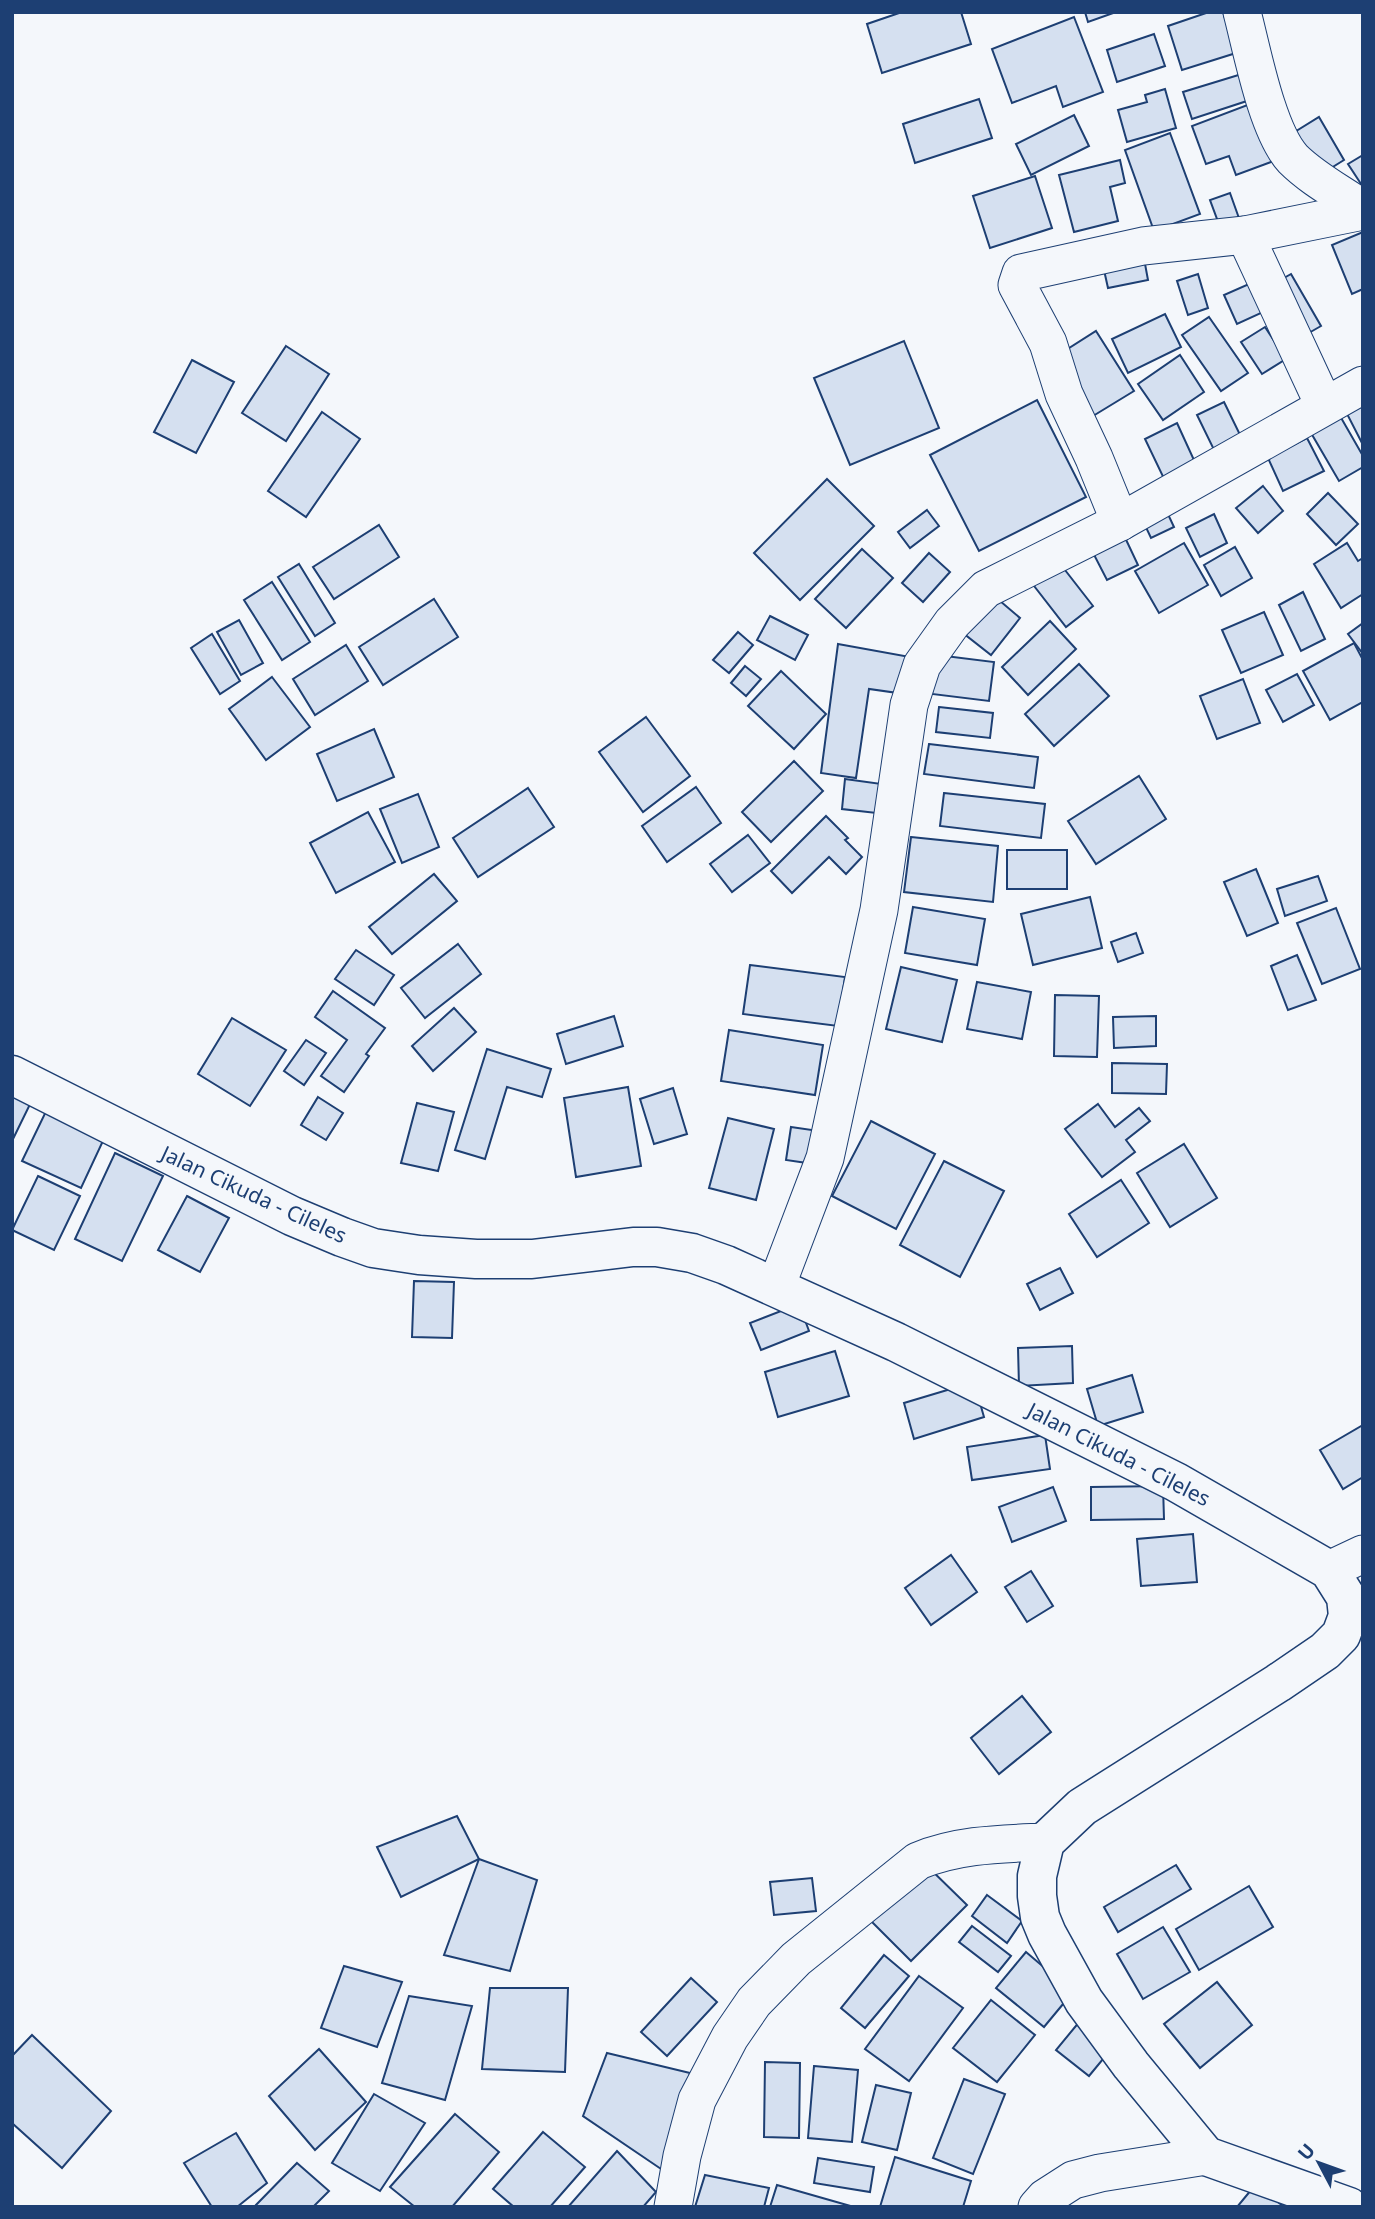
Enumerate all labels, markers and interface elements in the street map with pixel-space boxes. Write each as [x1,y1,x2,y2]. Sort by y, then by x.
street label: Jalan Cikuda - Cileles [155,1138,351,1249]
street label: Jalan Cikuda - Cileles [1021,1395,1215,1512]
north arrow [1284,2128,1354,2198]
text: U [1292,2138,1321,2166]

